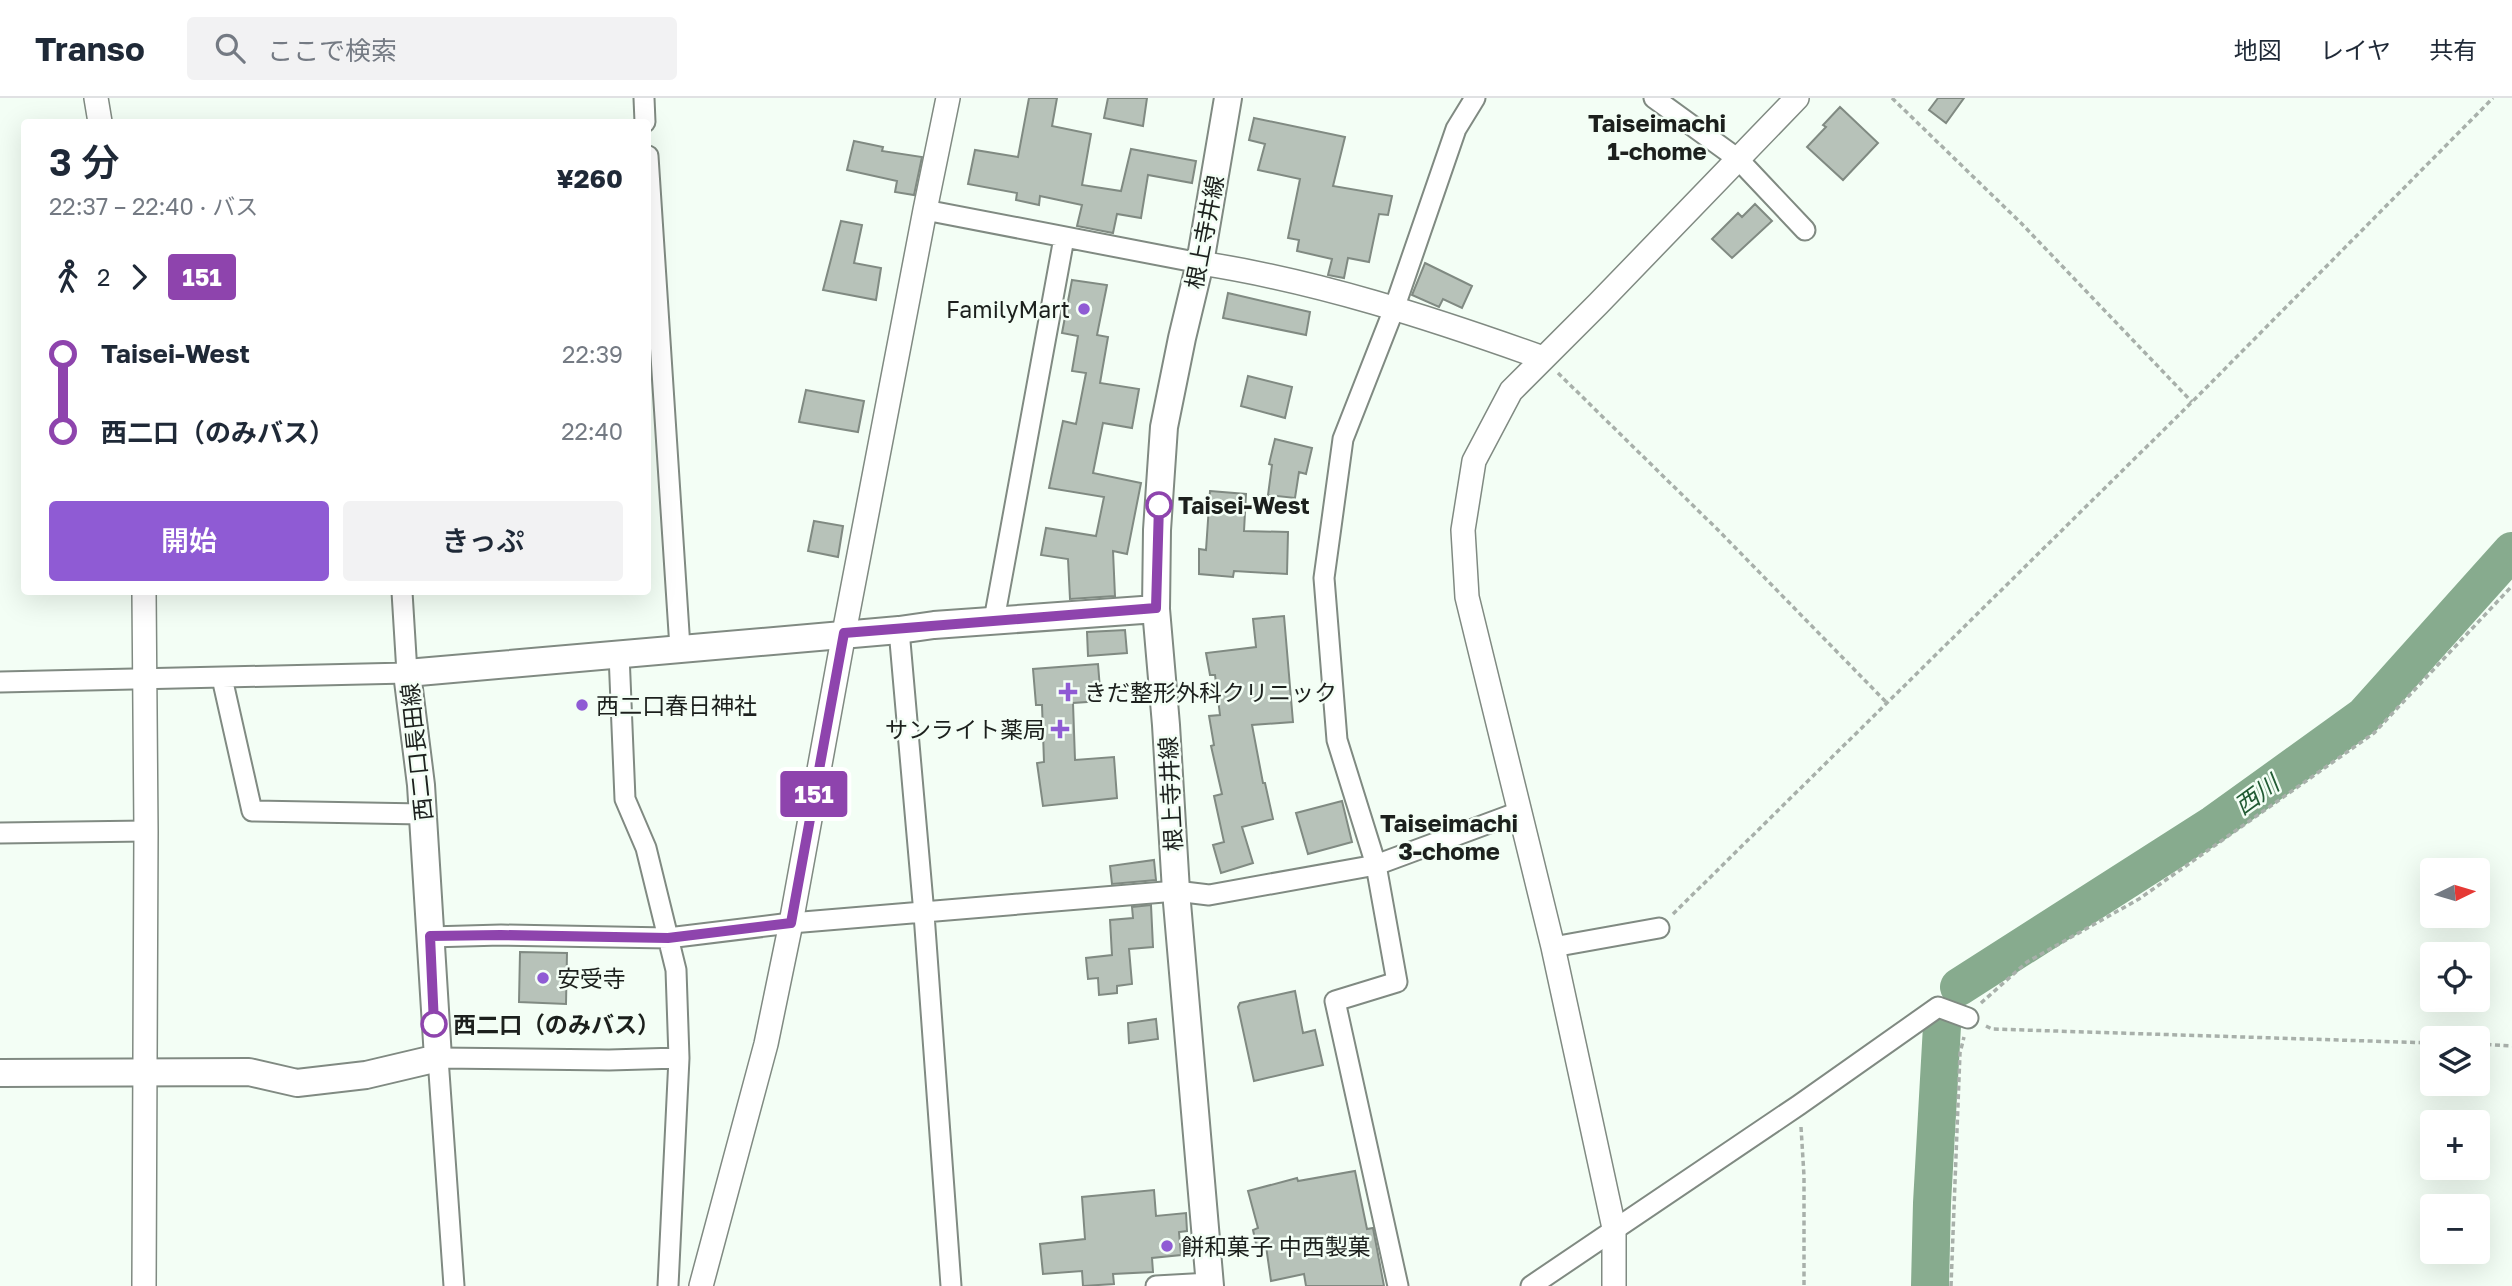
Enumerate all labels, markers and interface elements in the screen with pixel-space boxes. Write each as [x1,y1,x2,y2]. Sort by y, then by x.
search box [187,17,677,80]
text: Transo [35,29,145,68]
icon: search [211,29,249,67]
text: ここで検索 [267,35,397,66]
text: 地図 [2234,35,2282,64]
text: レイヤ [2320,35,2391,64]
text: 共有 [2429,35,2477,64]
district label: Taiseimachi 1-chome [1588,108,1726,165]
text: 3 分 [49,139,119,184]
text: ¥260 [557,163,623,194]
street label: 根上寺井線 [1179,173,1229,291]
text: 22:37 – 22:40 · バス [49,192,258,220]
icon: walk [49,258,87,296]
icon: forward [120,258,158,296]
text: 151 [182,262,222,291]
text: 2 [97,263,110,291]
place label: FamilyMart [946,295,1070,323]
marker: FamilyMart [1076,301,1092,317]
text: Taisei-West [101,338,250,369]
text: 22:39 [562,340,623,368]
text: 西二口（のみバス） [101,417,335,448]
text: 22:40 [561,417,623,445]
place label: Taisei-West [1178,491,1310,519]
marker: Taisei-West [1146,492,1172,518]
button: 開始 [49,501,329,581]
button: きっぷ [343,501,623,581]
place label: きだ整形外科クリニック [1084,678,1337,706]
street label: 西二口長田線 [395,682,437,822]
marker: きだ整形外科クリニック [1058,682,1078,702]
place label: 西二口春日神社 [596,691,757,719]
marker: 西二口春日神社 [574,697,590,713]
place label: サンライト薬局 [885,715,1046,743]
marker: サンライト薬局 [1052,721,1068,737]
street label: 根上寺井線 [1153,736,1187,852]
water label: 西川 [2228,766,2286,820]
line badge: 151 [774,771,854,817]
text: 151 [794,779,834,808]
district label: Taiseimachi 3-chome [1380,808,1518,865]
north arrow [2420,858,2490,928]
map controls [2420,858,2490,1264]
button: locate [2420,942,2490,1012]
place label: 安受寺 [557,964,626,992]
marker: 安受寺 [535,970,551,986]
place label: 西二口（のみバス） [453,1010,660,1038]
marker: 西二口（のみバス） [421,1011,447,1037]
button: layers [2420,1026,2490,1096]
button: + [2420,1110,2490,1180]
button: − [2420,1194,2490,1264]
place label: 餅和菓子 中西製菓 [1181,1232,1371,1260]
marker: 餅和菓子 中西製菓 [1159,1238,1175,1254]

